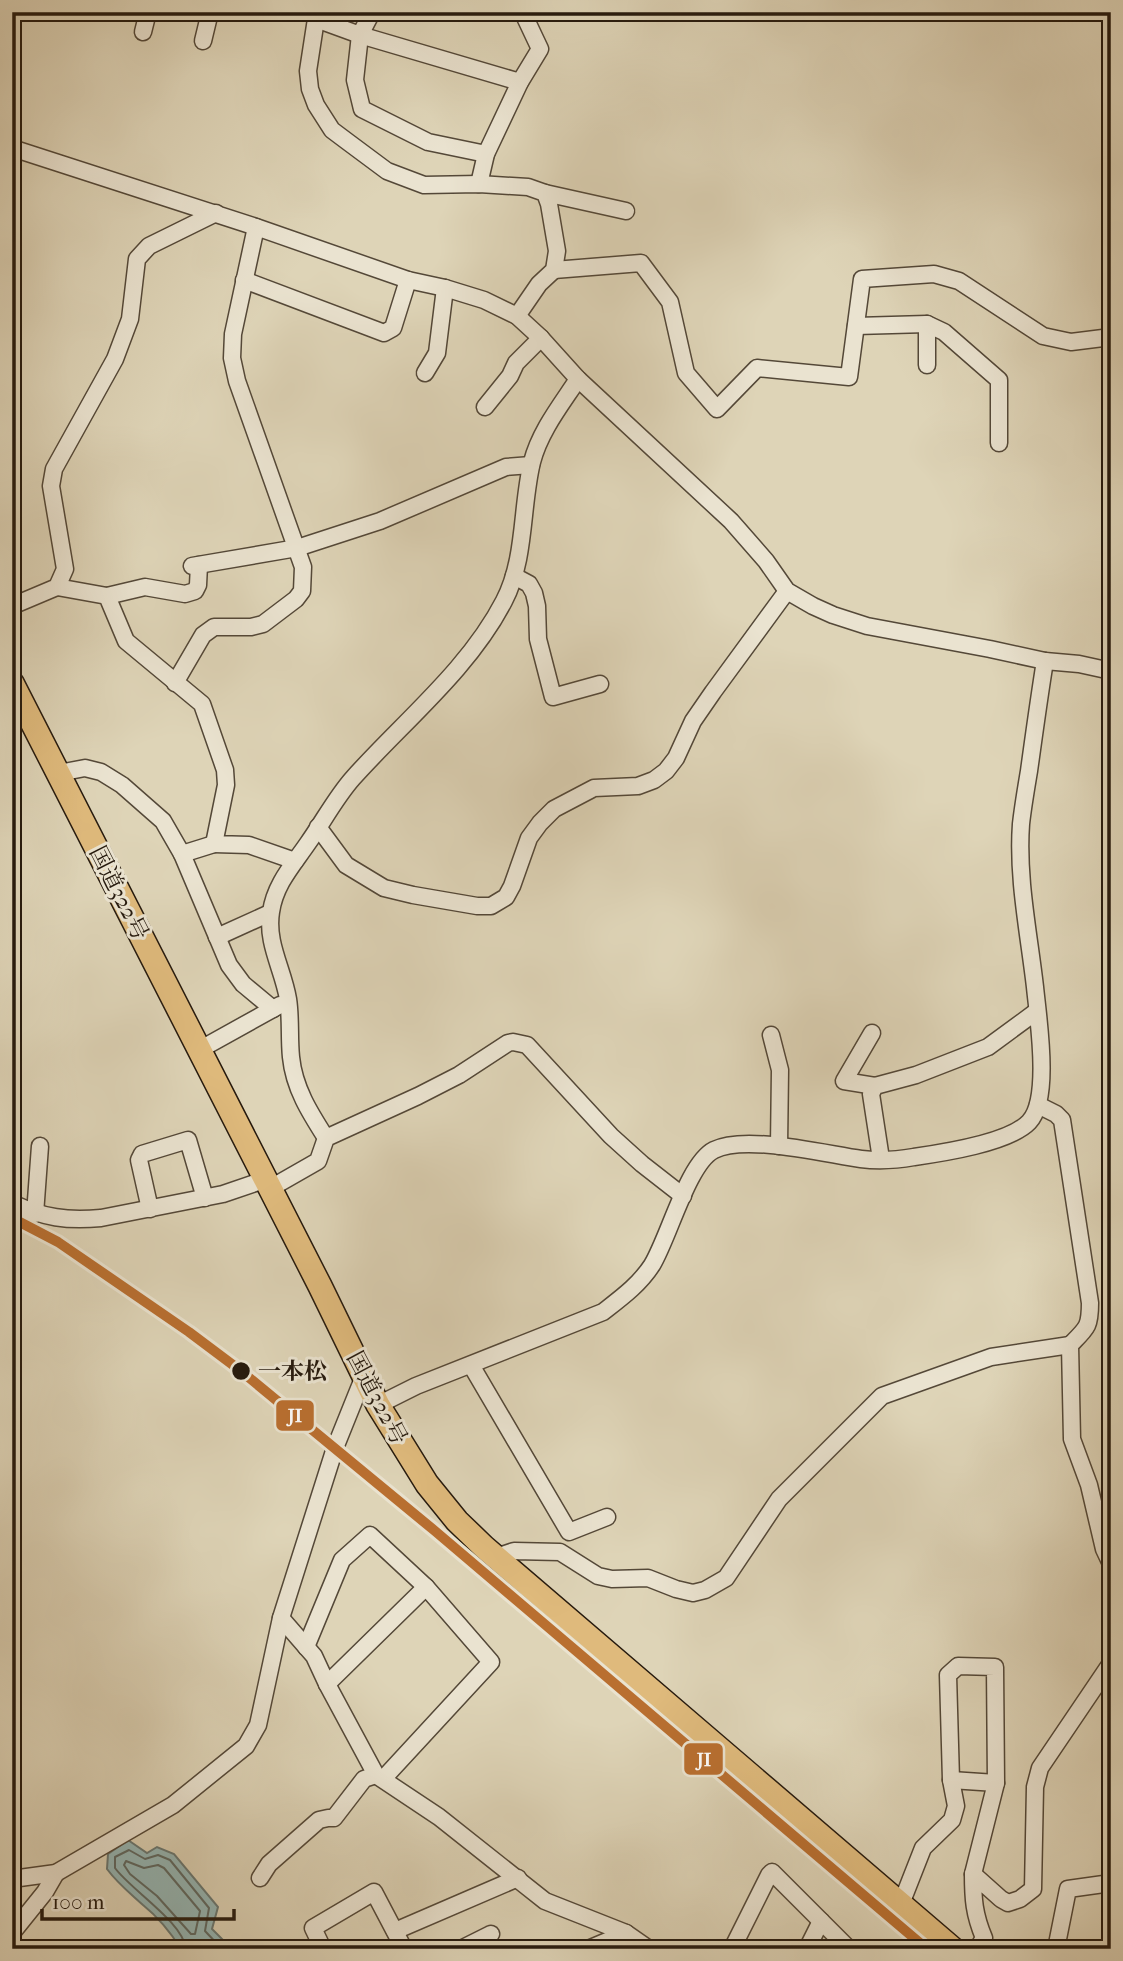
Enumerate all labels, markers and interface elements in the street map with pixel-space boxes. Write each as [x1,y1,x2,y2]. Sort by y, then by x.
street label: 国道322号 [84,841,154,945]
street label: 国道322号 [341,1347,413,1449]
place label: 一本松 [258,1358,327,1385]
marker: 一本松 [230,1360,252,1382]
line badge: JI [275,1399,315,1432]
text: JI [286,1405,303,1427]
line badge: JI [683,1742,724,1776]
text: JI [695,1749,712,1771]
scale bar [42,1877,234,1921]
text: 100 m [52,1890,105,1914]

